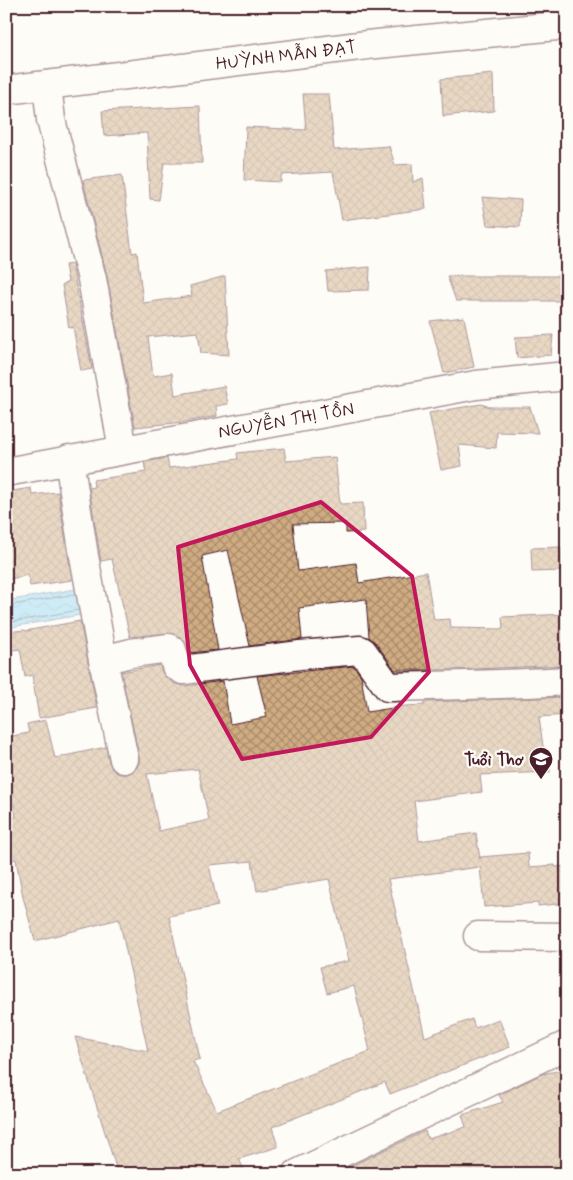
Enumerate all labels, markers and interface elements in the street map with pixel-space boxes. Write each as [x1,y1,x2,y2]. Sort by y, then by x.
street label: HUỲNH MẪN ĐẠT [214,35,358,77]
street label: NGUYỄN THỊ TỒN [216,397,356,445]
school or university icon: Tuổi Thơ [528,746,554,780]
place label: Tuổi Thơ [464,748,524,772]

